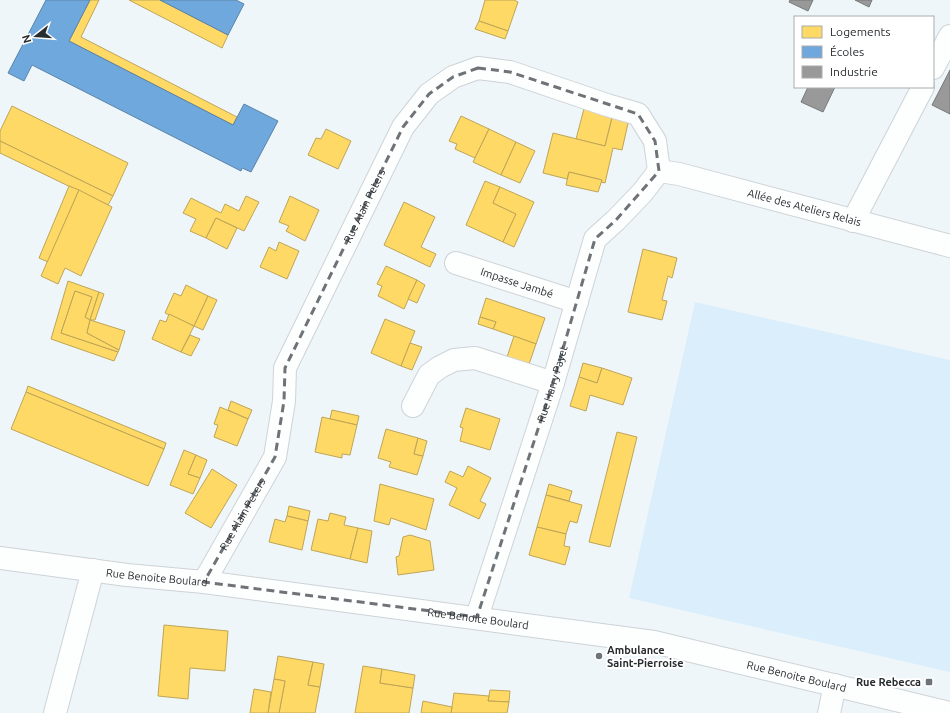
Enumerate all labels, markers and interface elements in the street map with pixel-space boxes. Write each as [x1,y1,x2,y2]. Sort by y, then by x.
north arrow [16,16,56,56]
legend [794,16,934,88]
text: Logements [830,25,890,38]
text: N [19,33,33,45]
text: Écoles [830,45,864,58]
text: Industrie [830,65,878,78]
street label: Rue Alain Peters [341,167,388,245]
street label: Allée des Ateliers Relais [746,186,863,228]
street label: Impasse Jambé [479,265,555,300]
street label: Rue Harry Payet [535,344,570,424]
street label: Rue Alain Peters [217,476,268,552]
street label: Rue Benoite Boulard [105,566,208,588]
street label: Rue Benoite Boulard [427,606,529,631]
place label: Ambulance Saint-Pierroise [607,644,684,669]
marker: Ambulance Saint-Pierroise [594,651,604,661]
street label: Rue Benoite Boulard [746,658,848,694]
place label: Rue Rebecca [856,676,921,688]
marker: Rue Rebecca [924,677,934,687]

